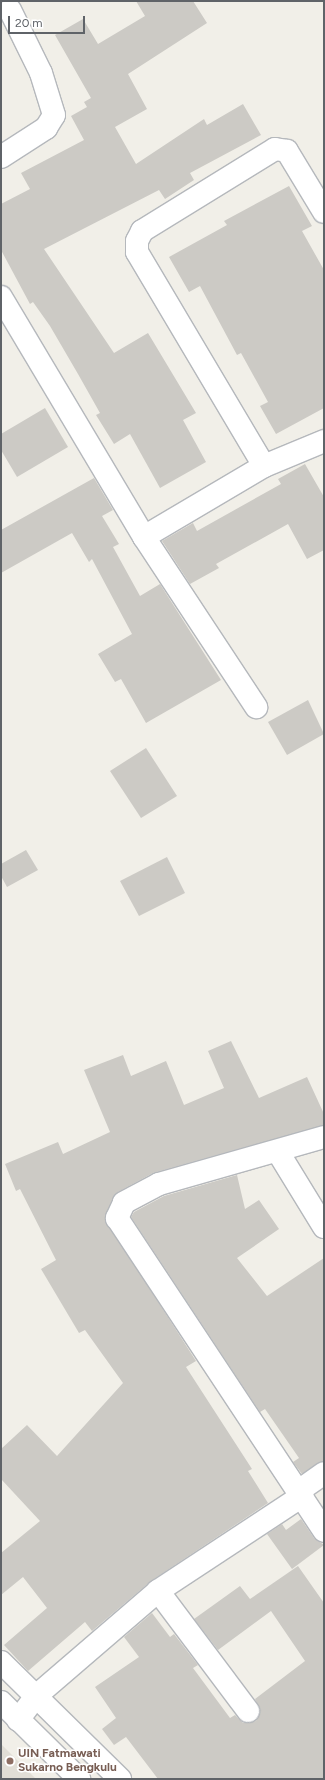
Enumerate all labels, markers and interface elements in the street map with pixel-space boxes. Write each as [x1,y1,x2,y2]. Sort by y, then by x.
scale bar [10,8,87,34]
text: 20 m [15,16,43,30]
place label: UIN Fatmawati Sukarno Bengkulu [18,1747,117,1775]
marker: UIN Fatmawati Sukarno Bengkulu [5,1756,15,1766]

